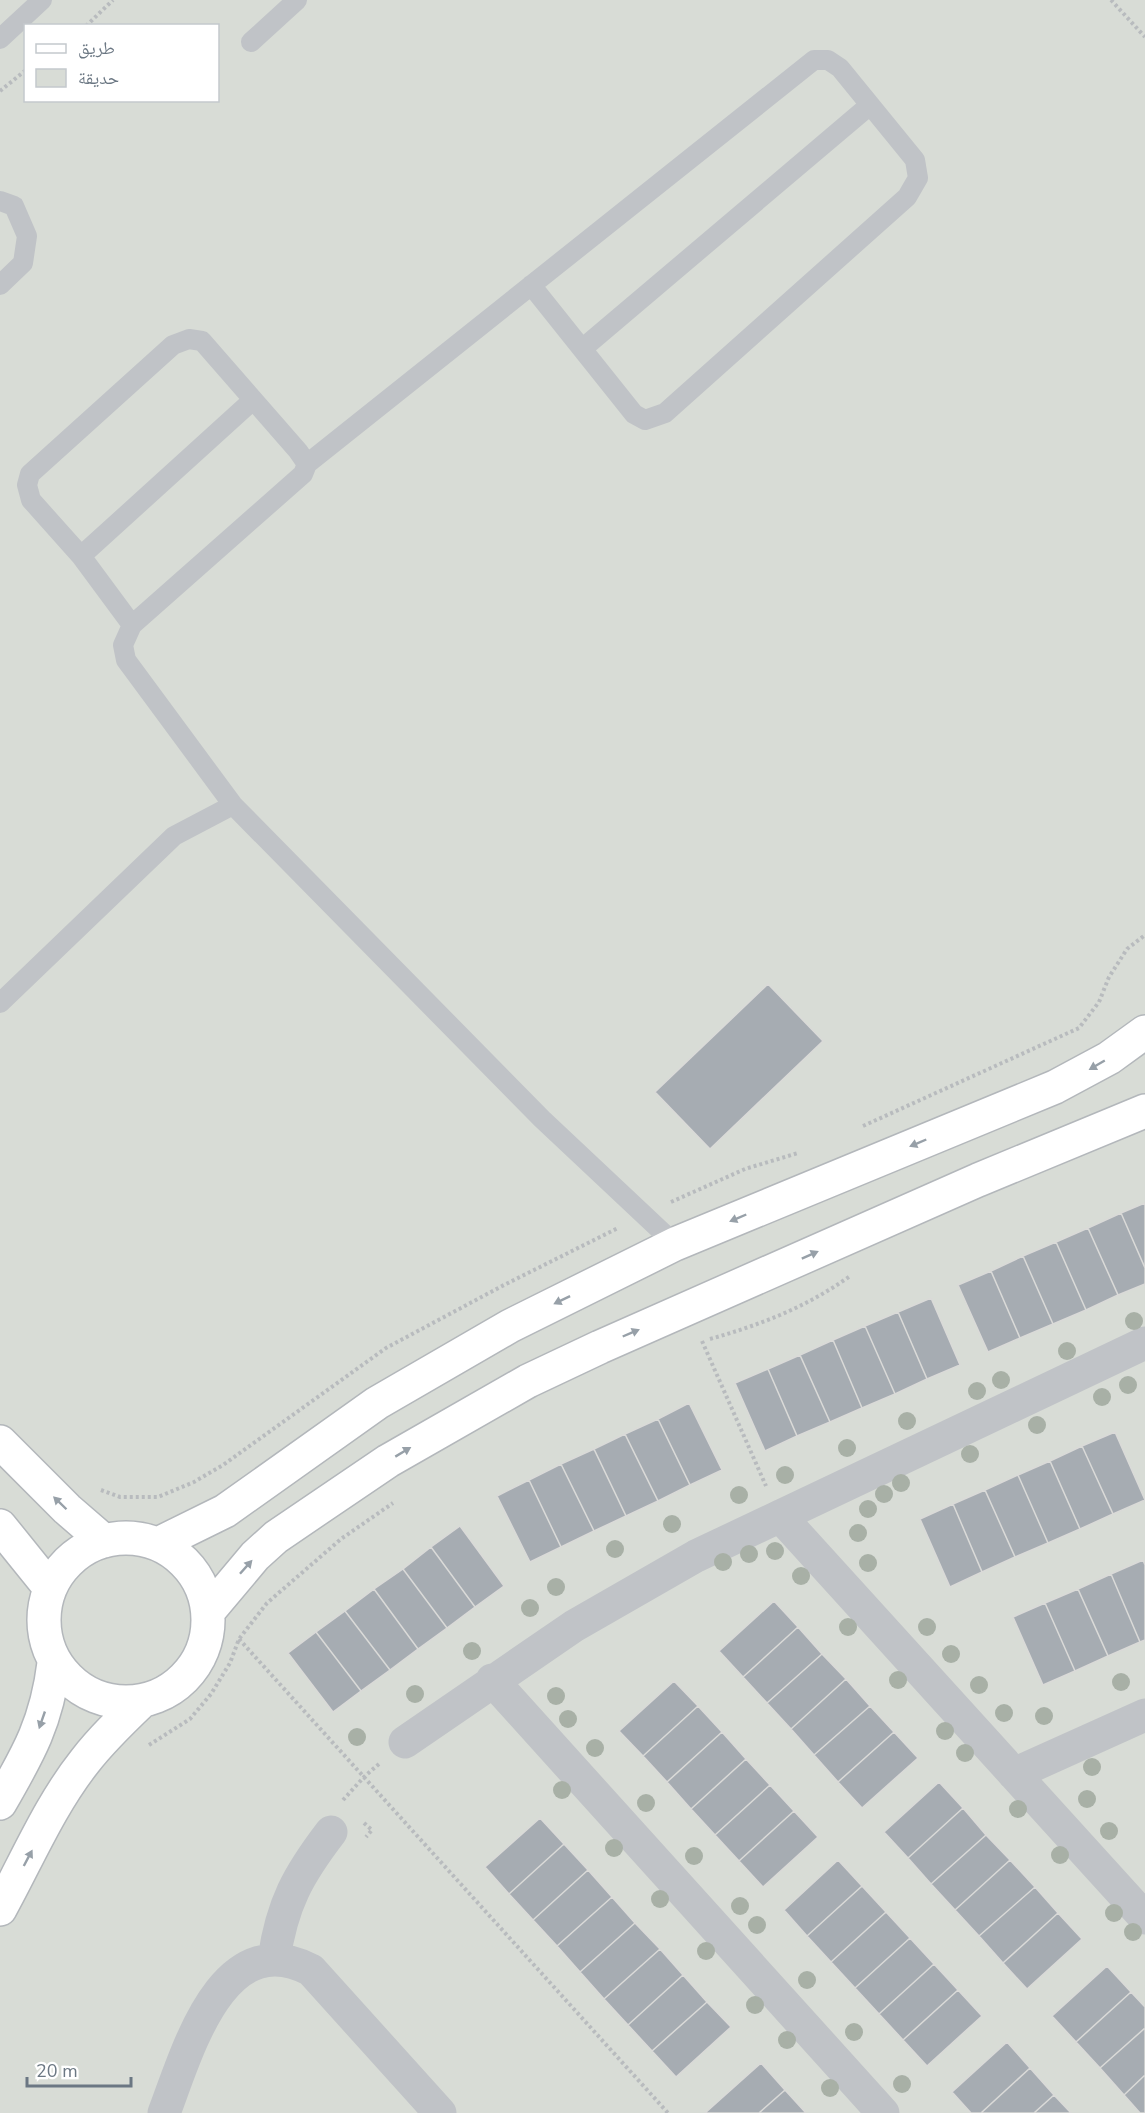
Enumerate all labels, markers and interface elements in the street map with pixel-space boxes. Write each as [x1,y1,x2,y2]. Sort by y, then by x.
legend [24,24,219,102]
text: طريق [78,36,115,60]
text: حديقة [78,66,119,90]
one-way arrow [1088,1060,1105,1070]
one-way arrow [909,1139,927,1148]
one-way arrow [729,1214,747,1223]
one-way arrow [801,1250,819,1259]
one-way arrow [553,1296,570,1305]
one-way arrow [623,1328,641,1338]
one-way arrow [395,1447,411,1458]
one-way arrow [54,1496,68,1510]
one-way arrow [239,1559,253,1574]
one-way arrow [37,1711,47,1729]
one-way arrow [23,1849,33,1866]
scale bar [27,2050,130,2088]
text: 20 m [36,2059,78,2083]

